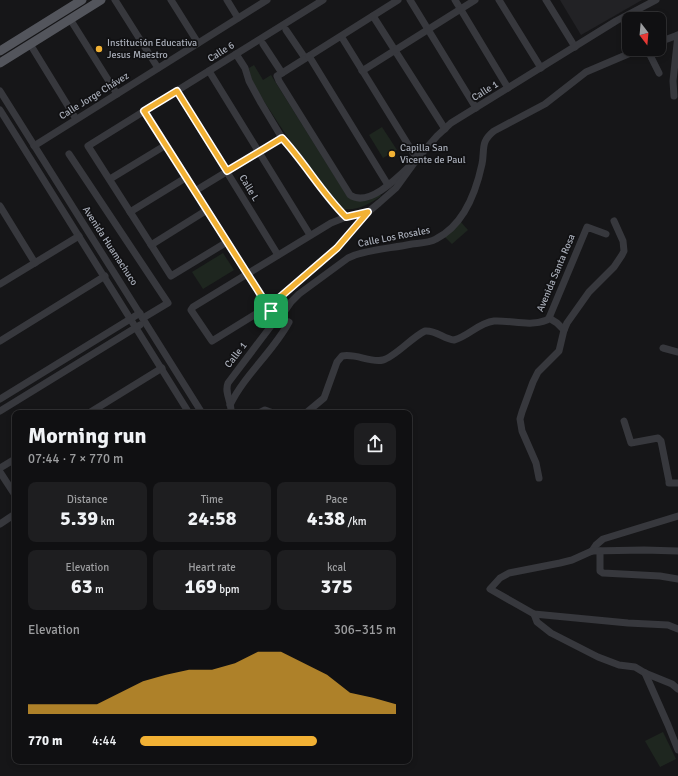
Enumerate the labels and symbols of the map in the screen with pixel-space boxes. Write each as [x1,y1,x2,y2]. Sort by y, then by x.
north arrow [622,12,666,56]
place label: Institución Educativa Jesus Maestro [107,37,197,61]
street label: Calle 6 [205,39,237,65]
marker: Institución Educativa Jesus Maestro [94,44,104,54]
street label: Calle Jorge Chávez [57,69,132,122]
street label: Calle 1 [469,78,501,104]
place label: Capilla San Vicente de Paul [400,142,466,166]
marker: Capilla San Vicente de Paul [387,149,397,159]
street label: Calle L [236,172,262,204]
street label: Avenida Huamachuco [80,204,140,288]
street label: Calle Los Rosales [357,224,432,250]
street label: Avenida Santa Rosa [534,232,578,314]
pin [254,294,288,328]
street label: Calle 1 [222,340,250,370]

